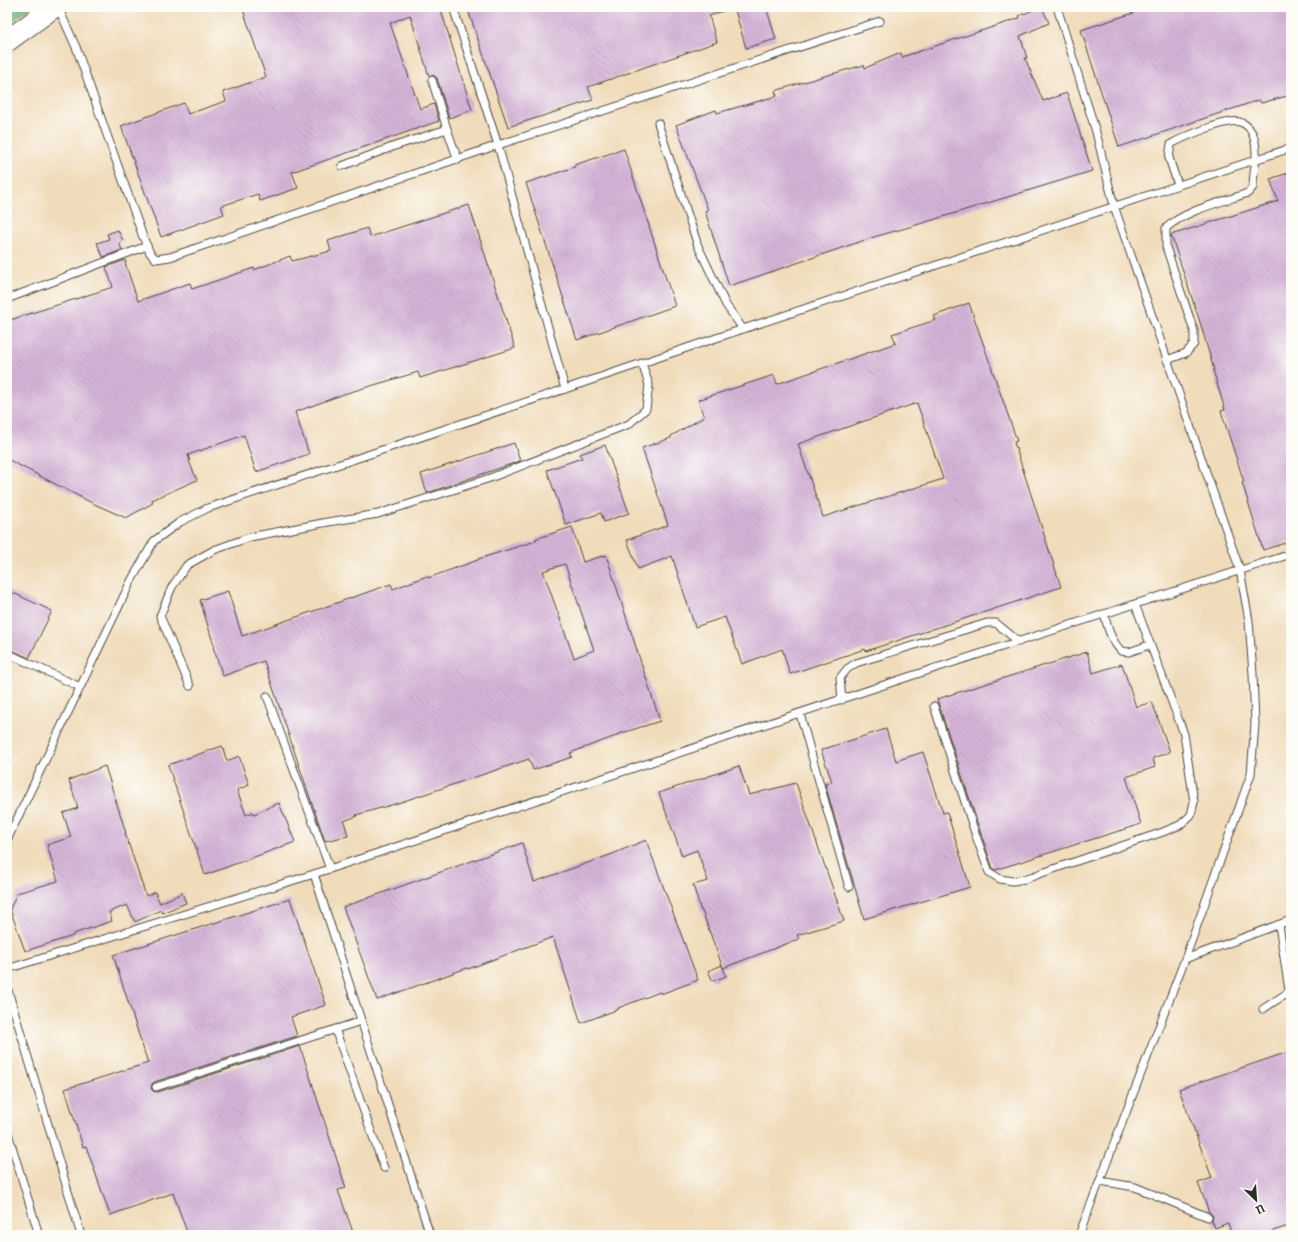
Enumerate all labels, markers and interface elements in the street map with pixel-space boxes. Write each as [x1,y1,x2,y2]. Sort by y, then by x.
north arrow [1236,1180,1276,1220]
text: U [1253,1200,1268,1216]

